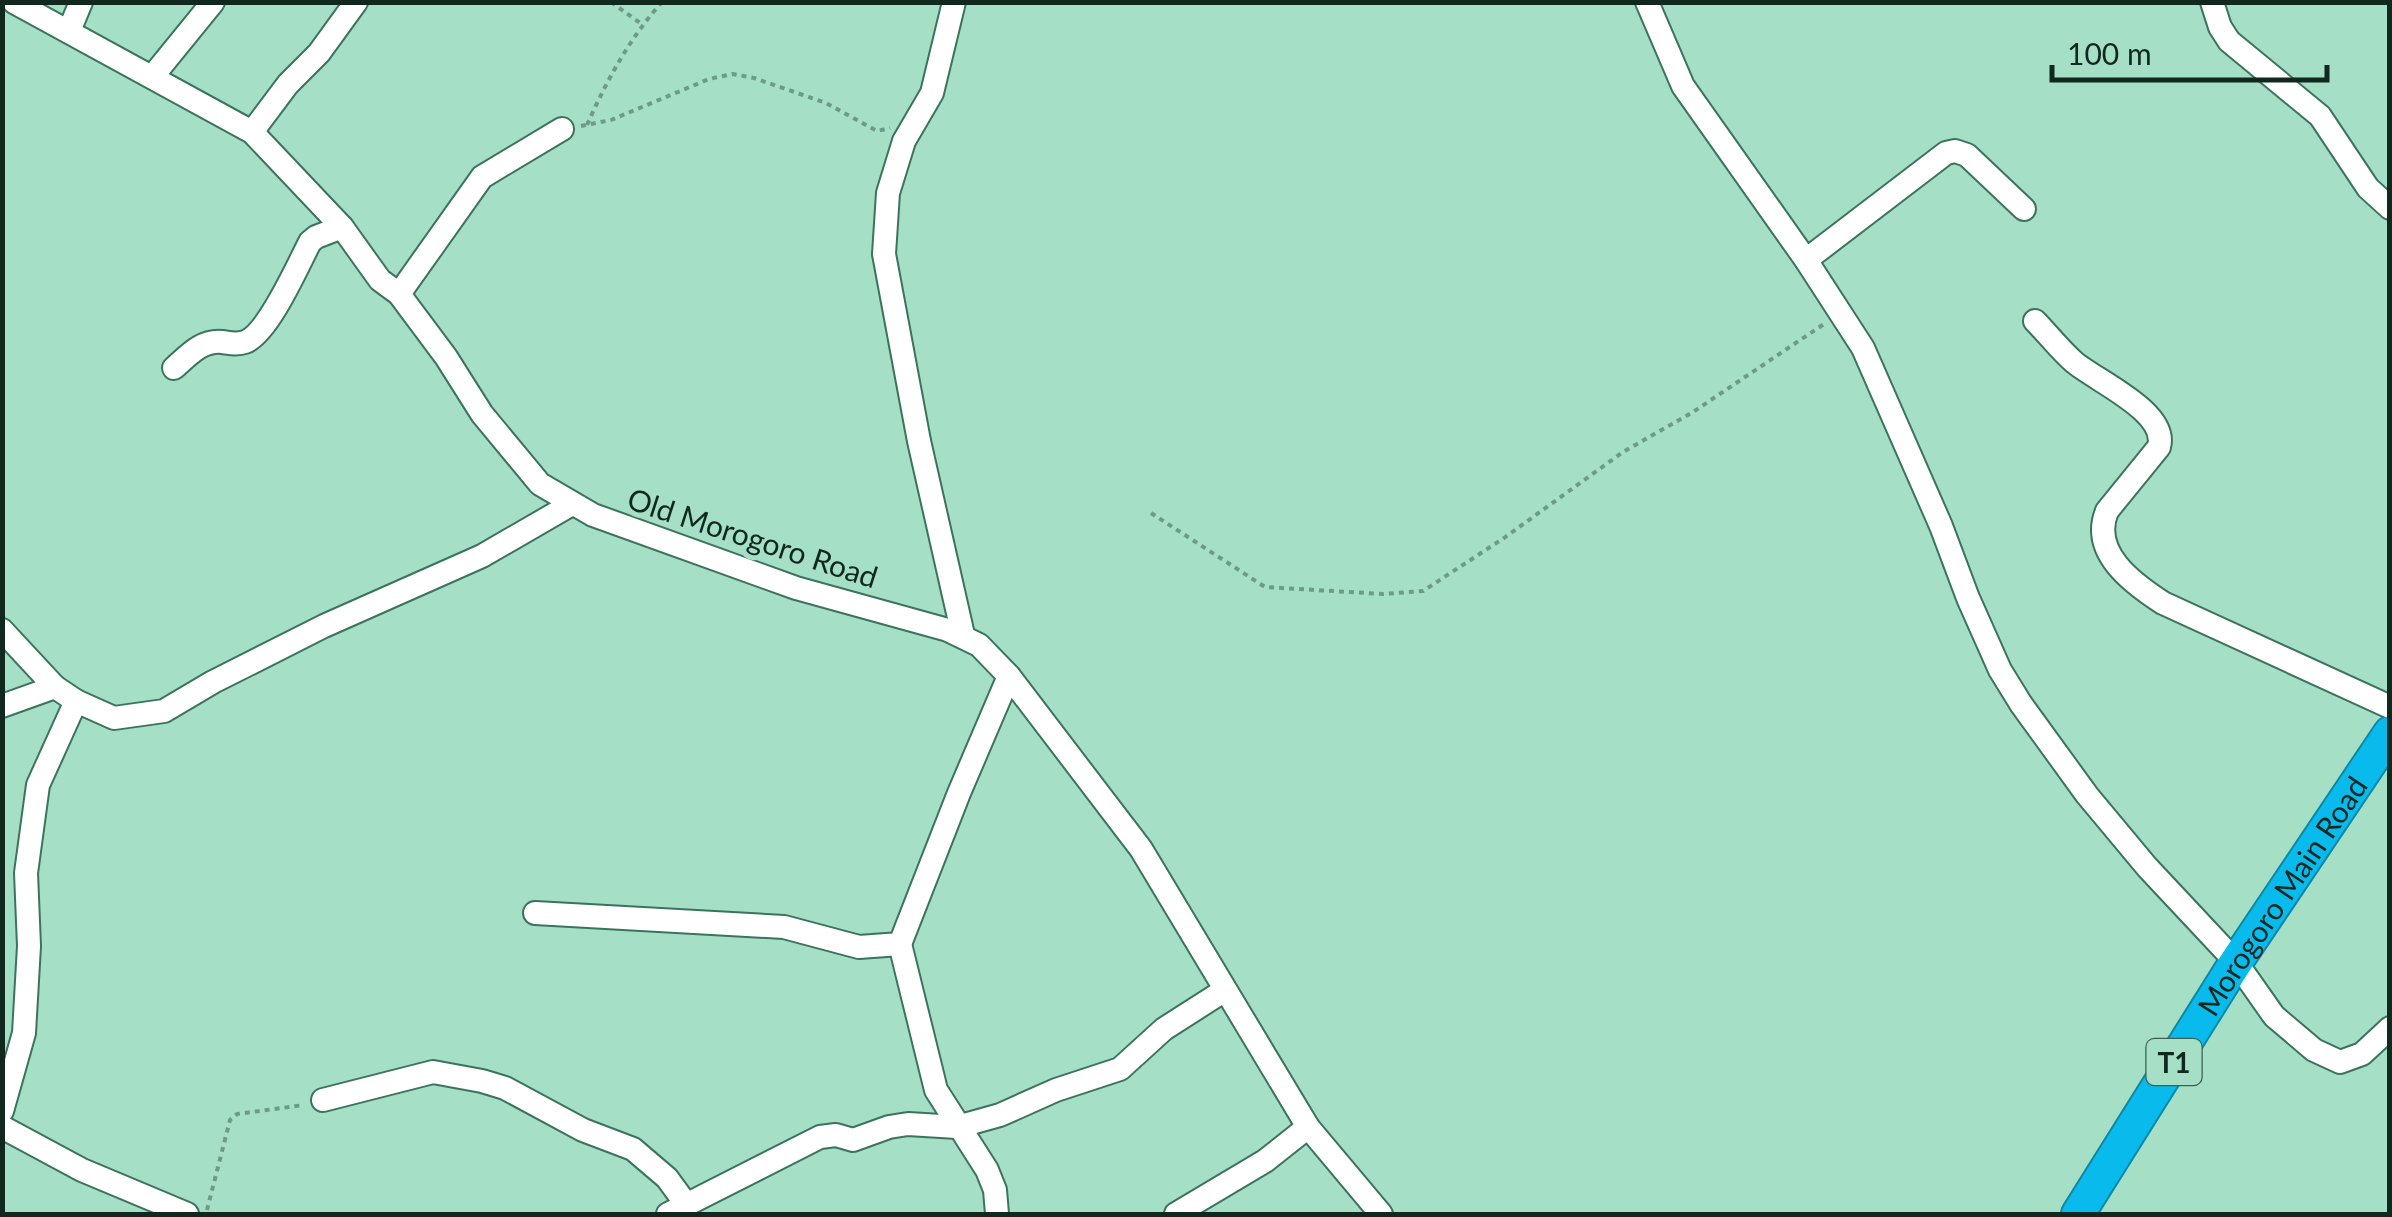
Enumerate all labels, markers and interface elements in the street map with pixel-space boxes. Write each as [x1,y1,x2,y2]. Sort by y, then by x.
scale bar [2052,20,2327,82]
text: 100 m [2067,35,2152,71]
street label: Old Morogoro Road [623,480,883,594]
street label: Morogoro Main Road [2189,769,2374,1022]
road number: T1 [2146,1039,2202,1085]

